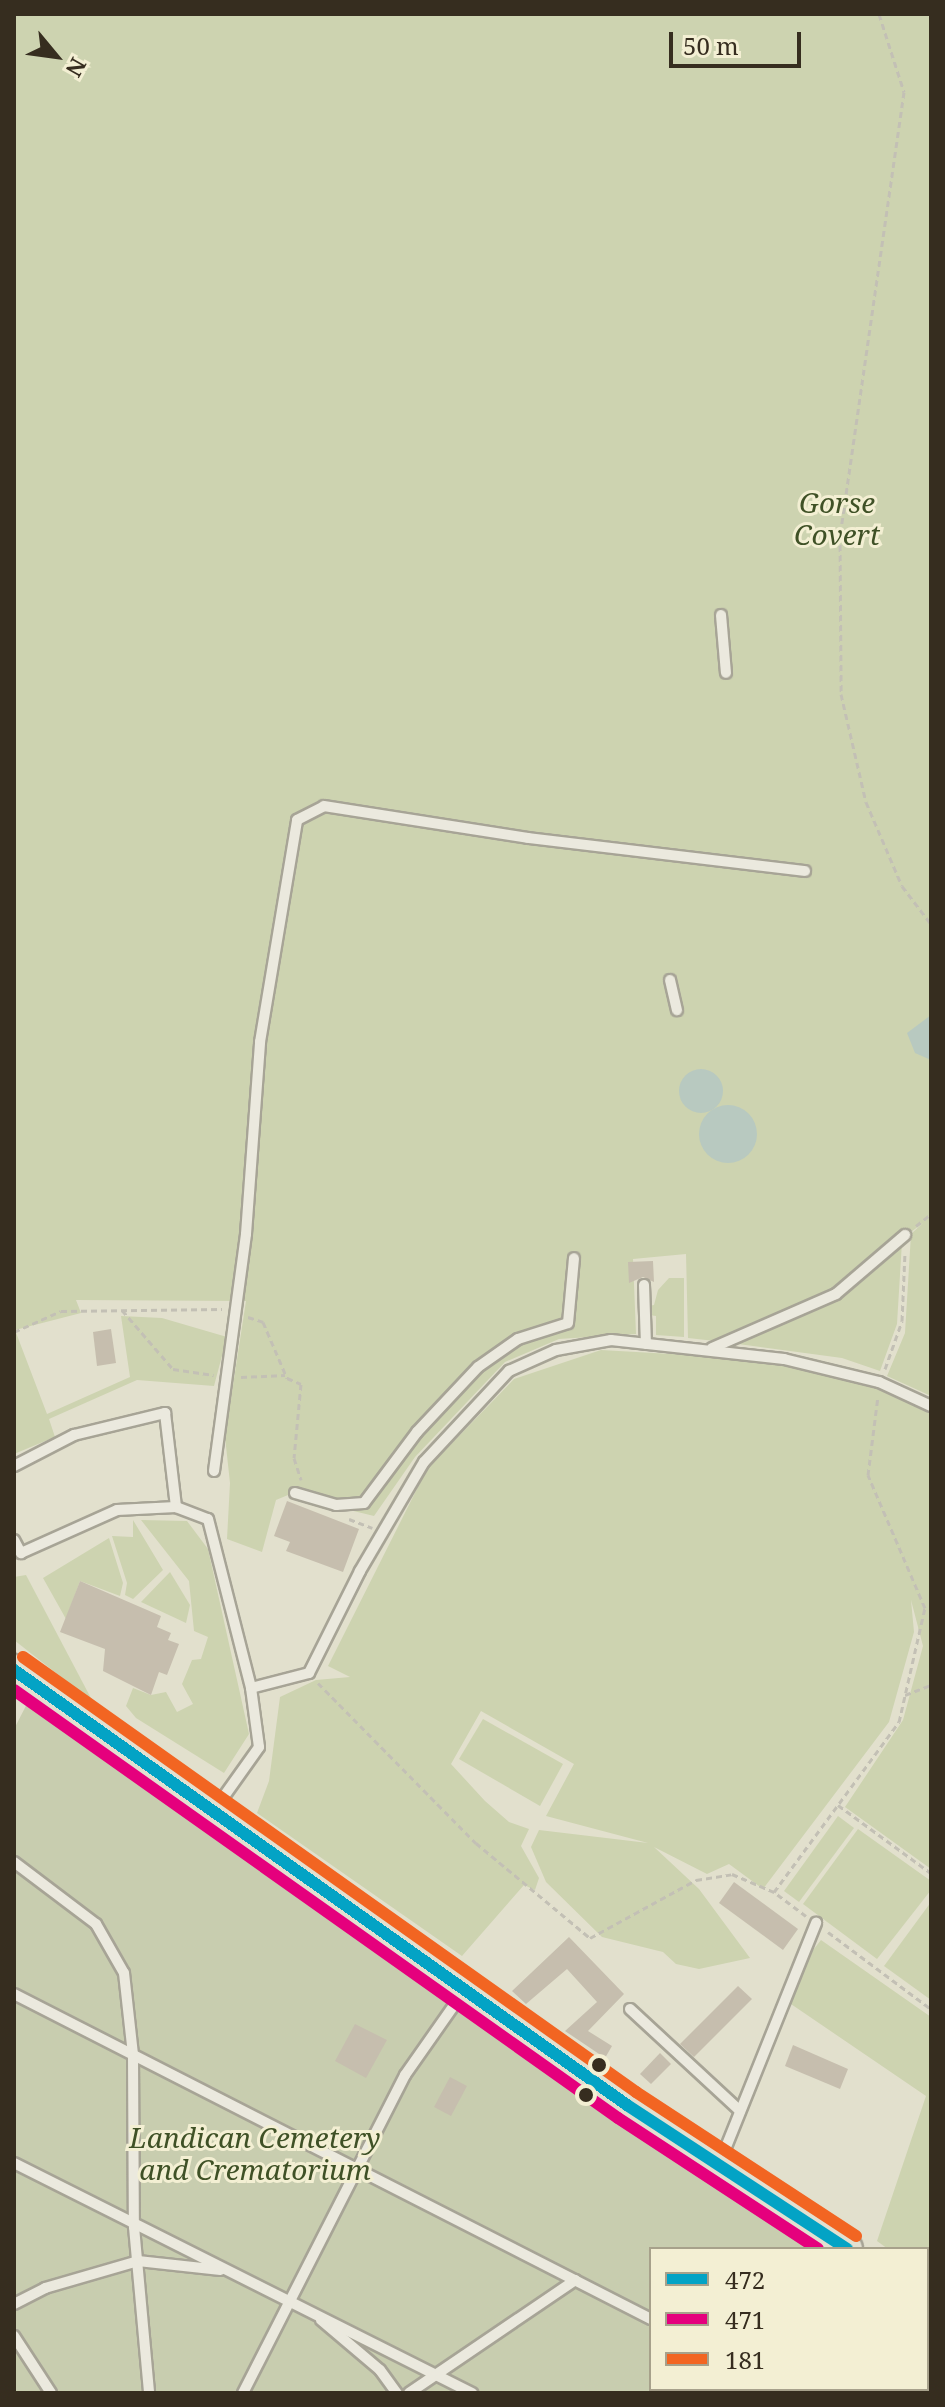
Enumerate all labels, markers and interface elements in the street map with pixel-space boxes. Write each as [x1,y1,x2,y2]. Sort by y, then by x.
north arrow [16,16,96,96]
scale bar [673,16,805,66]
text: 50 m [683,29,739,62]
text: N [60,53,94,82]
park label: Gorse Covert [794,485,880,551]
unlabelled marker [591,2057,607,2073]
unlabelled marker [578,2087,594,2103]
park label: Landican Cemetery and Crematorium [129,2120,381,2186]
legend [649,2247,929,2391]
text: 472 [725,2263,765,2296]
text: 471 [725,2303,765,2336]
text: 181 [725,2343,765,2376]

